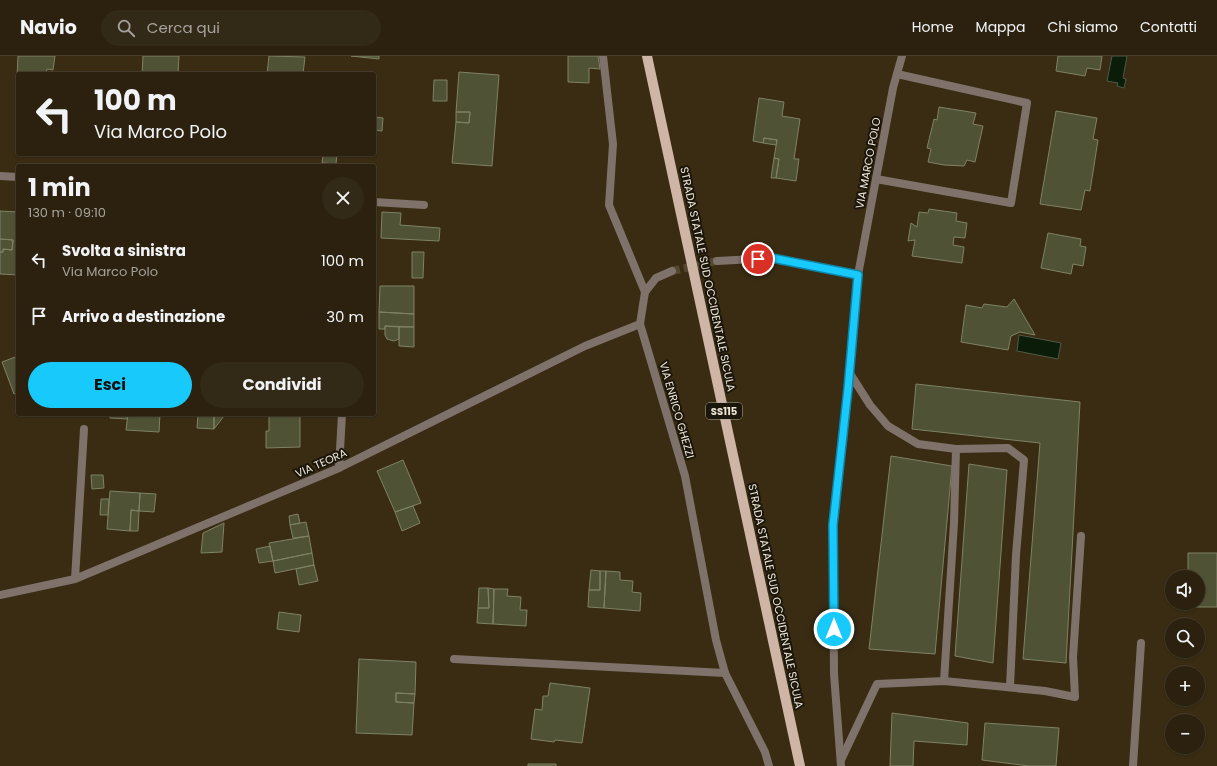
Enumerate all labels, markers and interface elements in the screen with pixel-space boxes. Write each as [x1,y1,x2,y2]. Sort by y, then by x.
search box [101,10,381,46]
text: Navio [20,14,77,41]
icon: search [115,17,137,39]
text: Cerca qui [147,17,220,38]
text: Home [912,17,954,37]
text: Mappa [976,17,1026,37]
text: Chi siamo [1048,17,1118,37]
text: Contatti [1140,17,1197,37]
text: 100 m [94,81,177,120]
icon: left [28,88,80,140]
street label: VIA MARCO POLO [851,116,885,210]
text: Via Marco Polo [94,119,227,144]
street label: STRADA STATALE SUD OCCIDENTALE SICULA [676,165,740,393]
text: 1 min [28,171,91,204]
button: close [322,177,364,219]
text: 130 m · 09:10 [28,203,106,222]
text: Svolta a sinistra [62,240,186,261]
pin [741,242,775,276]
icon: arrive [747,248,769,270]
icon: left [28,249,50,271]
text: 100 m [321,250,364,271]
text: Via Marco Polo [62,262,158,281]
icon: arrive [28,305,50,327]
text: Arrivo a destinazione [62,306,225,327]
text: 30 m [326,306,364,327]
street label: VIA ENRICO GHEZZI [656,360,698,460]
button: Esci [28,362,192,408]
button: Condividi [200,362,364,408]
road number: SS115 [706,403,742,419]
street label: VIA TEORA [293,444,350,481]
street label: STRADA STATALE SUD OCCIDENTALE SICULA [744,482,808,710]
map controls [1165,570,1205,754]
button: sound [1165,570,1205,610]
position arrow [813,608,855,650]
button: search [1165,618,1205,658]
button: + [1165,666,1205,706]
button: − [1165,714,1205,754]

